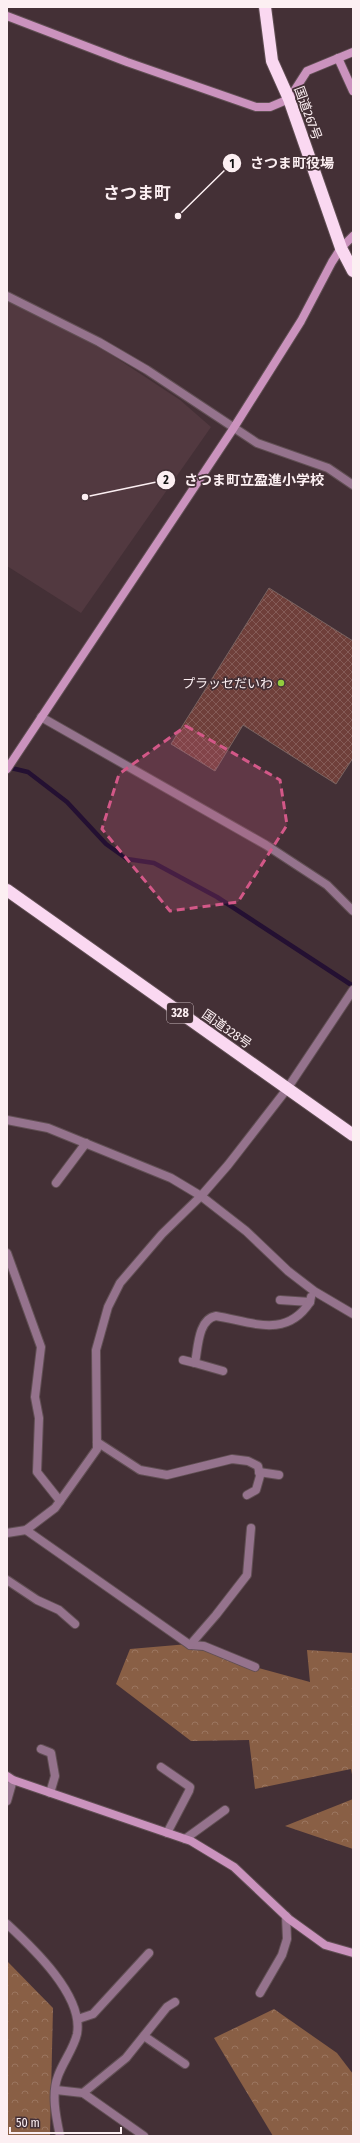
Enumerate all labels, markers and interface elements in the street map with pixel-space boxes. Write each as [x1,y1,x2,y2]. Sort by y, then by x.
street label: 国道267号 [291,84,325,142]
callout: さつま町役場 [222,150,342,176]
text: さつま町役場 [250,155,334,172]
text: 1 [229,157,235,171]
district label: さつま町 [103,183,171,204]
callout: さつま町立盈進小学校 [156,467,332,493]
text: さつま町立盈進小学校 [184,472,324,489]
text: 2 [162,473,169,487]
place label: プラッセだいわ [182,676,273,691]
marker: プラッセだいわ [276,678,286,688]
road number: 328 [167,1003,193,1023]
street label: 国道328号 [199,1007,255,1051]
scale bar [10,2109,121,2135]
text: 50 m [16,2116,40,2130]

